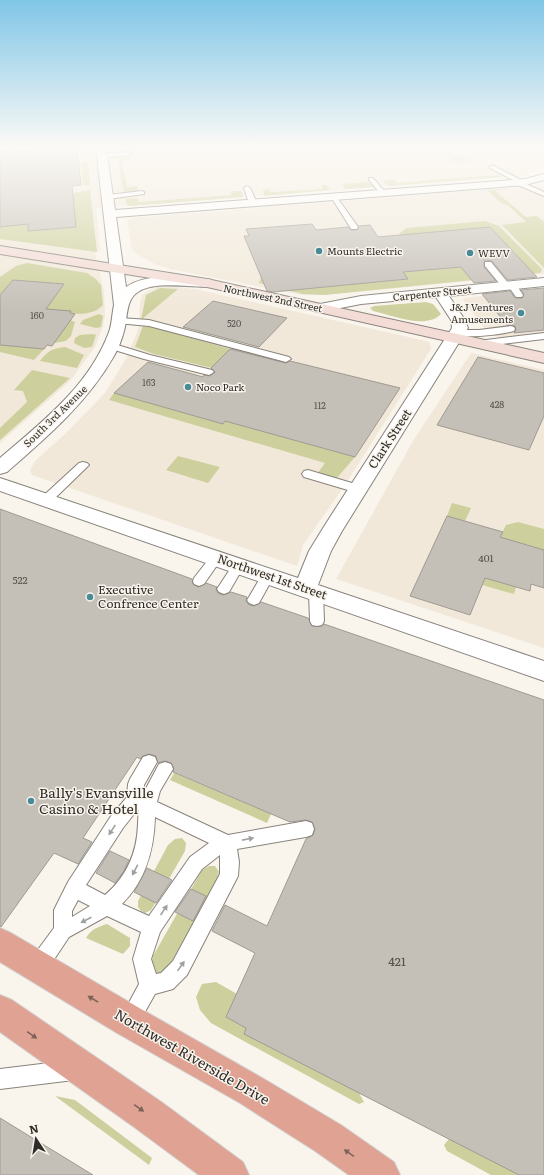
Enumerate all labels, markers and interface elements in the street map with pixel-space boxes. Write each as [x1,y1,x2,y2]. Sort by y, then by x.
place label: Mounts Electric [327,243,402,258]
place label: WEVV [478,245,511,260]
marker: Mounts Electric [314,246,324,256]
marker: WEVV [465,248,475,258]
street label: Northwest 2nd Street [222,280,324,315]
street label: Carpenter Street [392,281,472,304]
place label: J&J Ventures Amusements [450,299,513,326]
house number: 160 [30,308,44,322]
marker: J&J Ventures Amusements [516,308,526,318]
house number: 520 [227,316,241,330]
house number: 163 [142,375,156,389]
place label: Noco Park [196,379,245,394]
street label: South 3rd Avenue [19,381,90,450]
marker: Noco Park [183,382,193,392]
house number: 428 [490,397,504,411]
house number: 112 [314,398,326,412]
street label: Clark Street [363,405,415,472]
street label: Northwest 1st Street [215,549,330,603]
house number: 401 [478,550,494,565]
house number: 522 [12,572,28,587]
place label: Executive Confrence Center [98,580,199,612]
marker: Executive Confrence Center [85,592,95,602]
place label: Bally's Evansville Casino & Hotel [39,782,154,818]
marker: Bally's Evansville Casino & Hotel [26,796,36,806]
one-way arrow [108,825,115,836]
one-way arrow [242,836,255,842]
one-way arrow [132,865,138,876]
one-way arrow [160,904,168,915]
one-way arrow [80,916,92,923]
house number: 421 [388,952,406,970]
one-way arrow [177,961,185,972]
one-way arrow [87,996,99,1003]
street label: Northwest Riverside Drive [111,1003,274,1109]
one-way arrow [27,1031,37,1039]
one-way arrow [134,1104,144,1112]
north arrow [16,1119,56,1159]
text: N [28,1119,40,1137]
one-way arrow [343,1149,354,1157]

